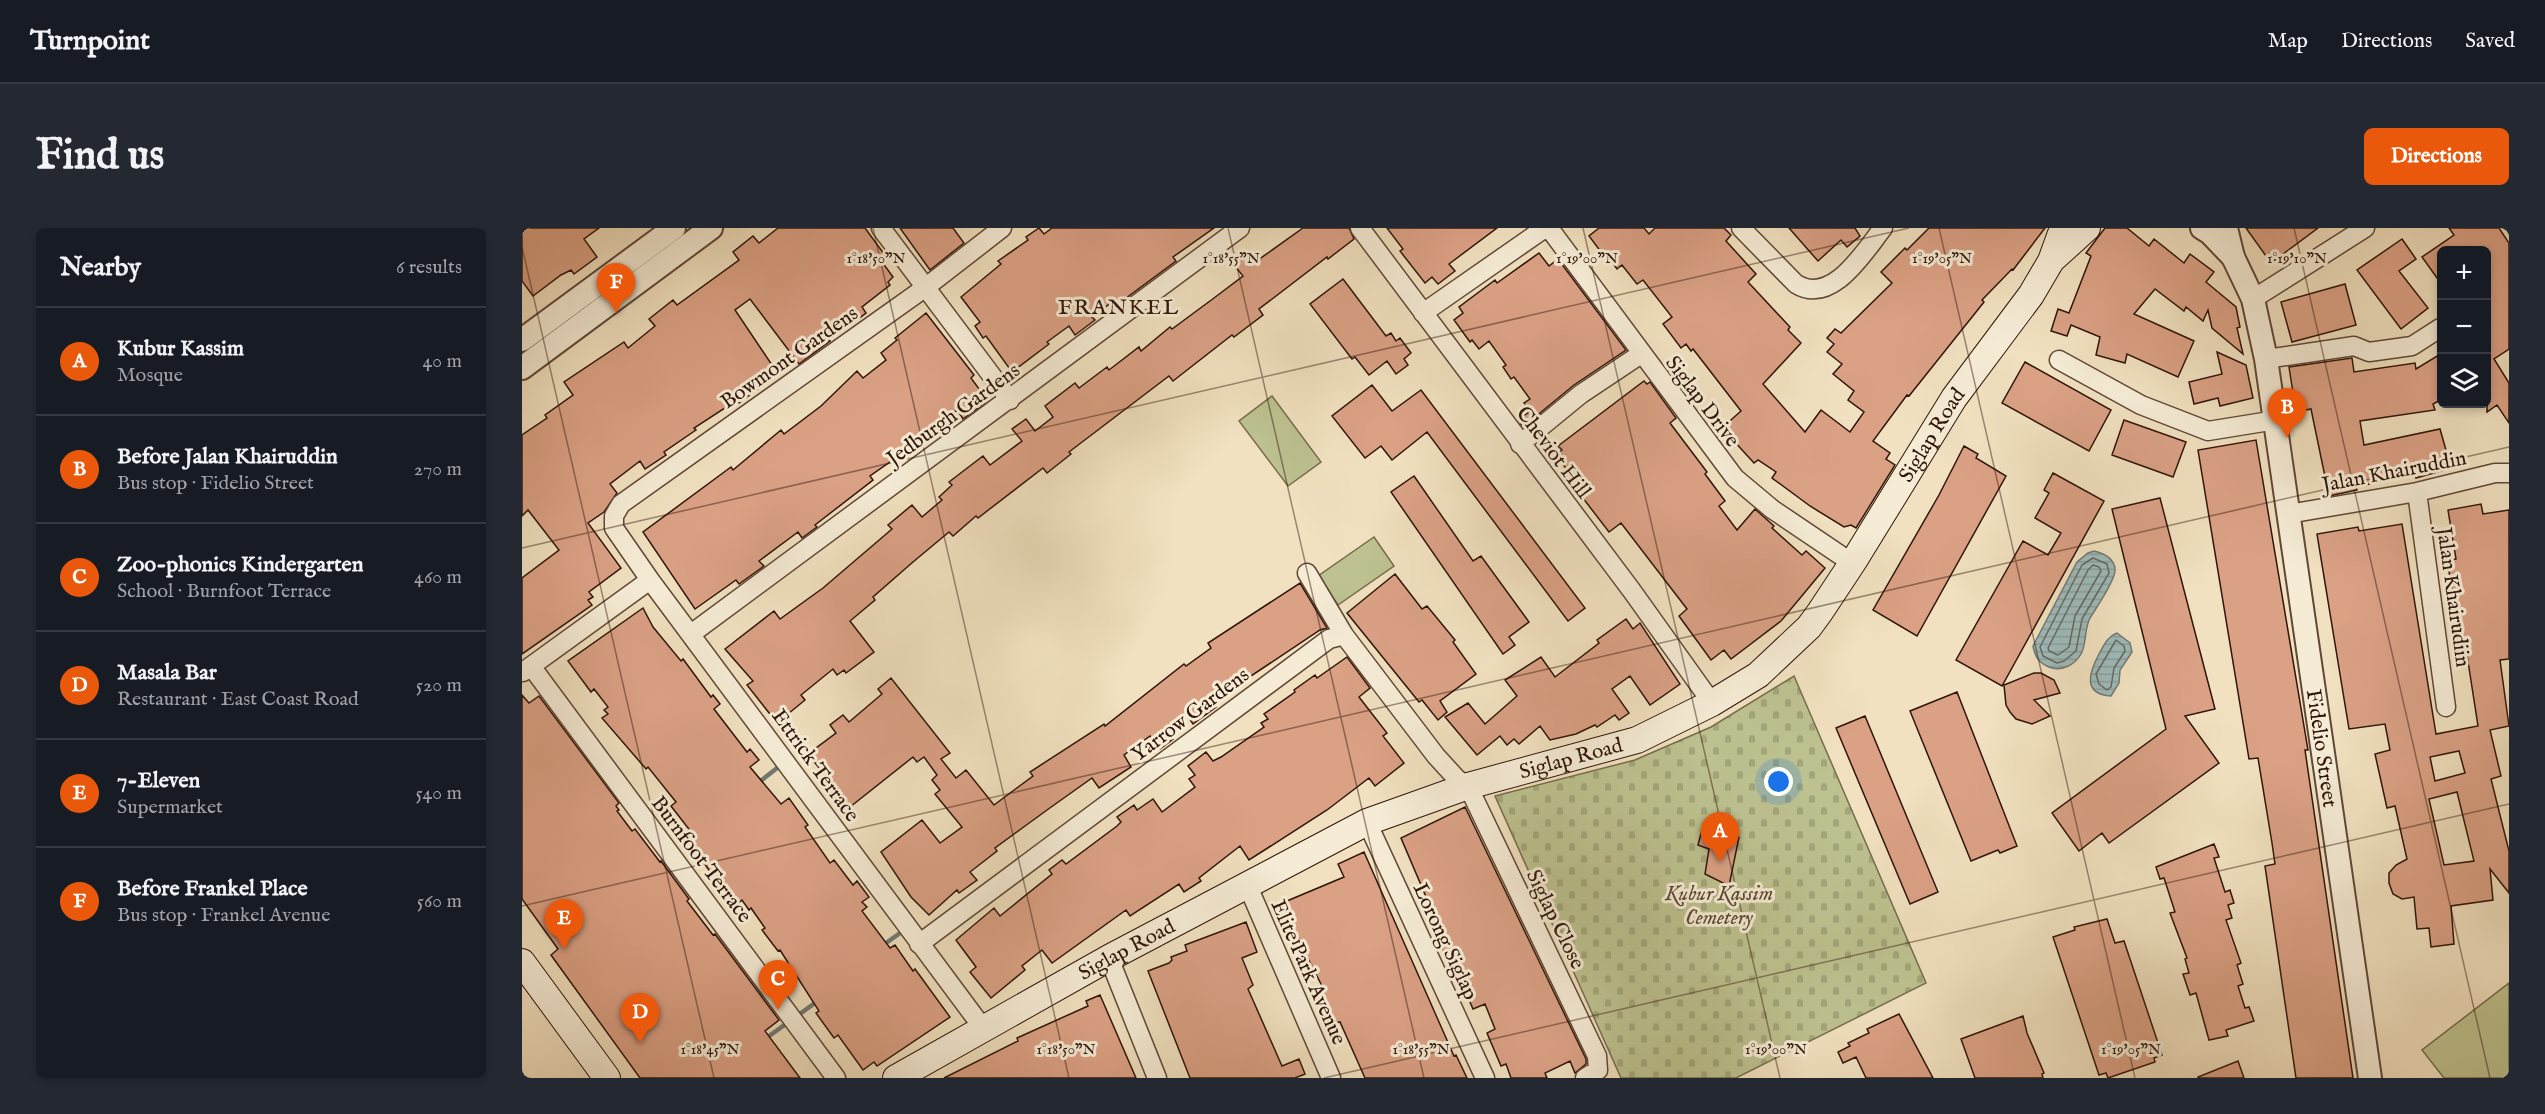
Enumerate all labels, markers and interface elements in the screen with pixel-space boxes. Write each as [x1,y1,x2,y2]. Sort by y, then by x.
text: Turnpoint [30,24,150,59]
text: Map [2268,28,2308,55]
text: Directions [2341,28,2432,55]
text: Saved [2465,28,2515,55]
button: Directions [2364,128,2509,185]
text: Find us [36,130,164,183]
map controls [2437,246,2491,408]
button: + [2437,246,2491,300]
text: 1°18'50"N [846,249,906,268]
text: 1°18'55"N [1202,249,1260,268]
text: 1°19'00"N [1556,249,1618,268]
text: 1°19'05"N [1912,249,1972,268]
text: 1°19'10"N [2267,249,2327,268]
text: Nearby [60,251,141,284]
text: 6 results [396,255,462,280]
pin: F [596,264,635,313]
district label: FRANKEL [1058,294,1180,322]
button: − [2437,300,2491,354]
street label: Bowmont Gardens [716,301,864,416]
text: Kubur Kassim [117,335,244,363]
text: A [73,349,86,374]
text: 40 m [423,349,462,374]
street label: Siglap Drive [1659,351,1745,453]
button: layers [2437,354,2491,408]
street label: Jedburgh Gardens [880,358,1026,474]
text: Mosque [117,363,183,388]
street label: Siglap Road [1893,382,1972,488]
pin: B [2268,388,2306,438]
street label: Cheviot Hill [1509,401,1596,505]
text: Before Jalan Khairuddin [117,443,338,471]
street label: Jalan Khairuddin [2318,445,2469,500]
text: B [73,457,86,482]
text: 270 m [414,457,462,482]
text: Bus stop · Fidelio Street [117,471,314,496]
street label: Jalan Khairudiin [2429,524,2476,669]
text: Zoo-phonics Kindergarten [117,551,363,579]
text: C [72,565,87,590]
text: 460 m [414,565,462,590]
text: School · Burnfoot Terrace [117,579,331,604]
text: Masala Bar [117,659,217,687]
street label: Yarrow Gardens [1127,662,1255,768]
text: D [71,673,88,698]
text: 520 m [416,673,462,698]
text: Restaurant · East Coast Road [117,687,359,712]
street label: Fidelio Street [2299,688,2343,809]
street label: Ettrick Terrace [765,704,865,828]
street label: Siglap Road [1517,732,1627,786]
text: 7-Eleven [117,767,200,795]
your location [1764,767,1793,796]
text: E [73,781,86,806]
text: 540 m [415,781,462,806]
street label: Burnfoot Terrace [644,791,757,929]
text: Supermarket [117,795,223,820]
pin: A [1700,812,1740,862]
street label: Siglap Close [1519,865,1591,974]
text: Before Frankel Place [117,875,308,903]
street label: Lorong Siglap [1406,879,1484,1005]
park label: Kubur Kassim Cemetery [1664,881,1773,932]
text: F [73,889,86,914]
text: 560 m [417,889,462,914]
street label: Elite Park Avenue [1264,896,1352,1050]
pin: E [544,900,584,949]
text: Bus stop · Frankel Avenue [117,903,330,928]
street label: Siglap Road [1074,913,1181,988]
pin: C [758,960,798,1010]
pin: D [620,994,660,1043]
text: 1°18'45"N [680,1040,740,1059]
text: 1°18'50"N [1036,1040,1096,1059]
text: 1°18'55"N [1392,1040,1450,1059]
text: 1°19'00"N [1745,1040,1807,1059]
text: 1°19'05"N [2101,1040,2161,1059]

